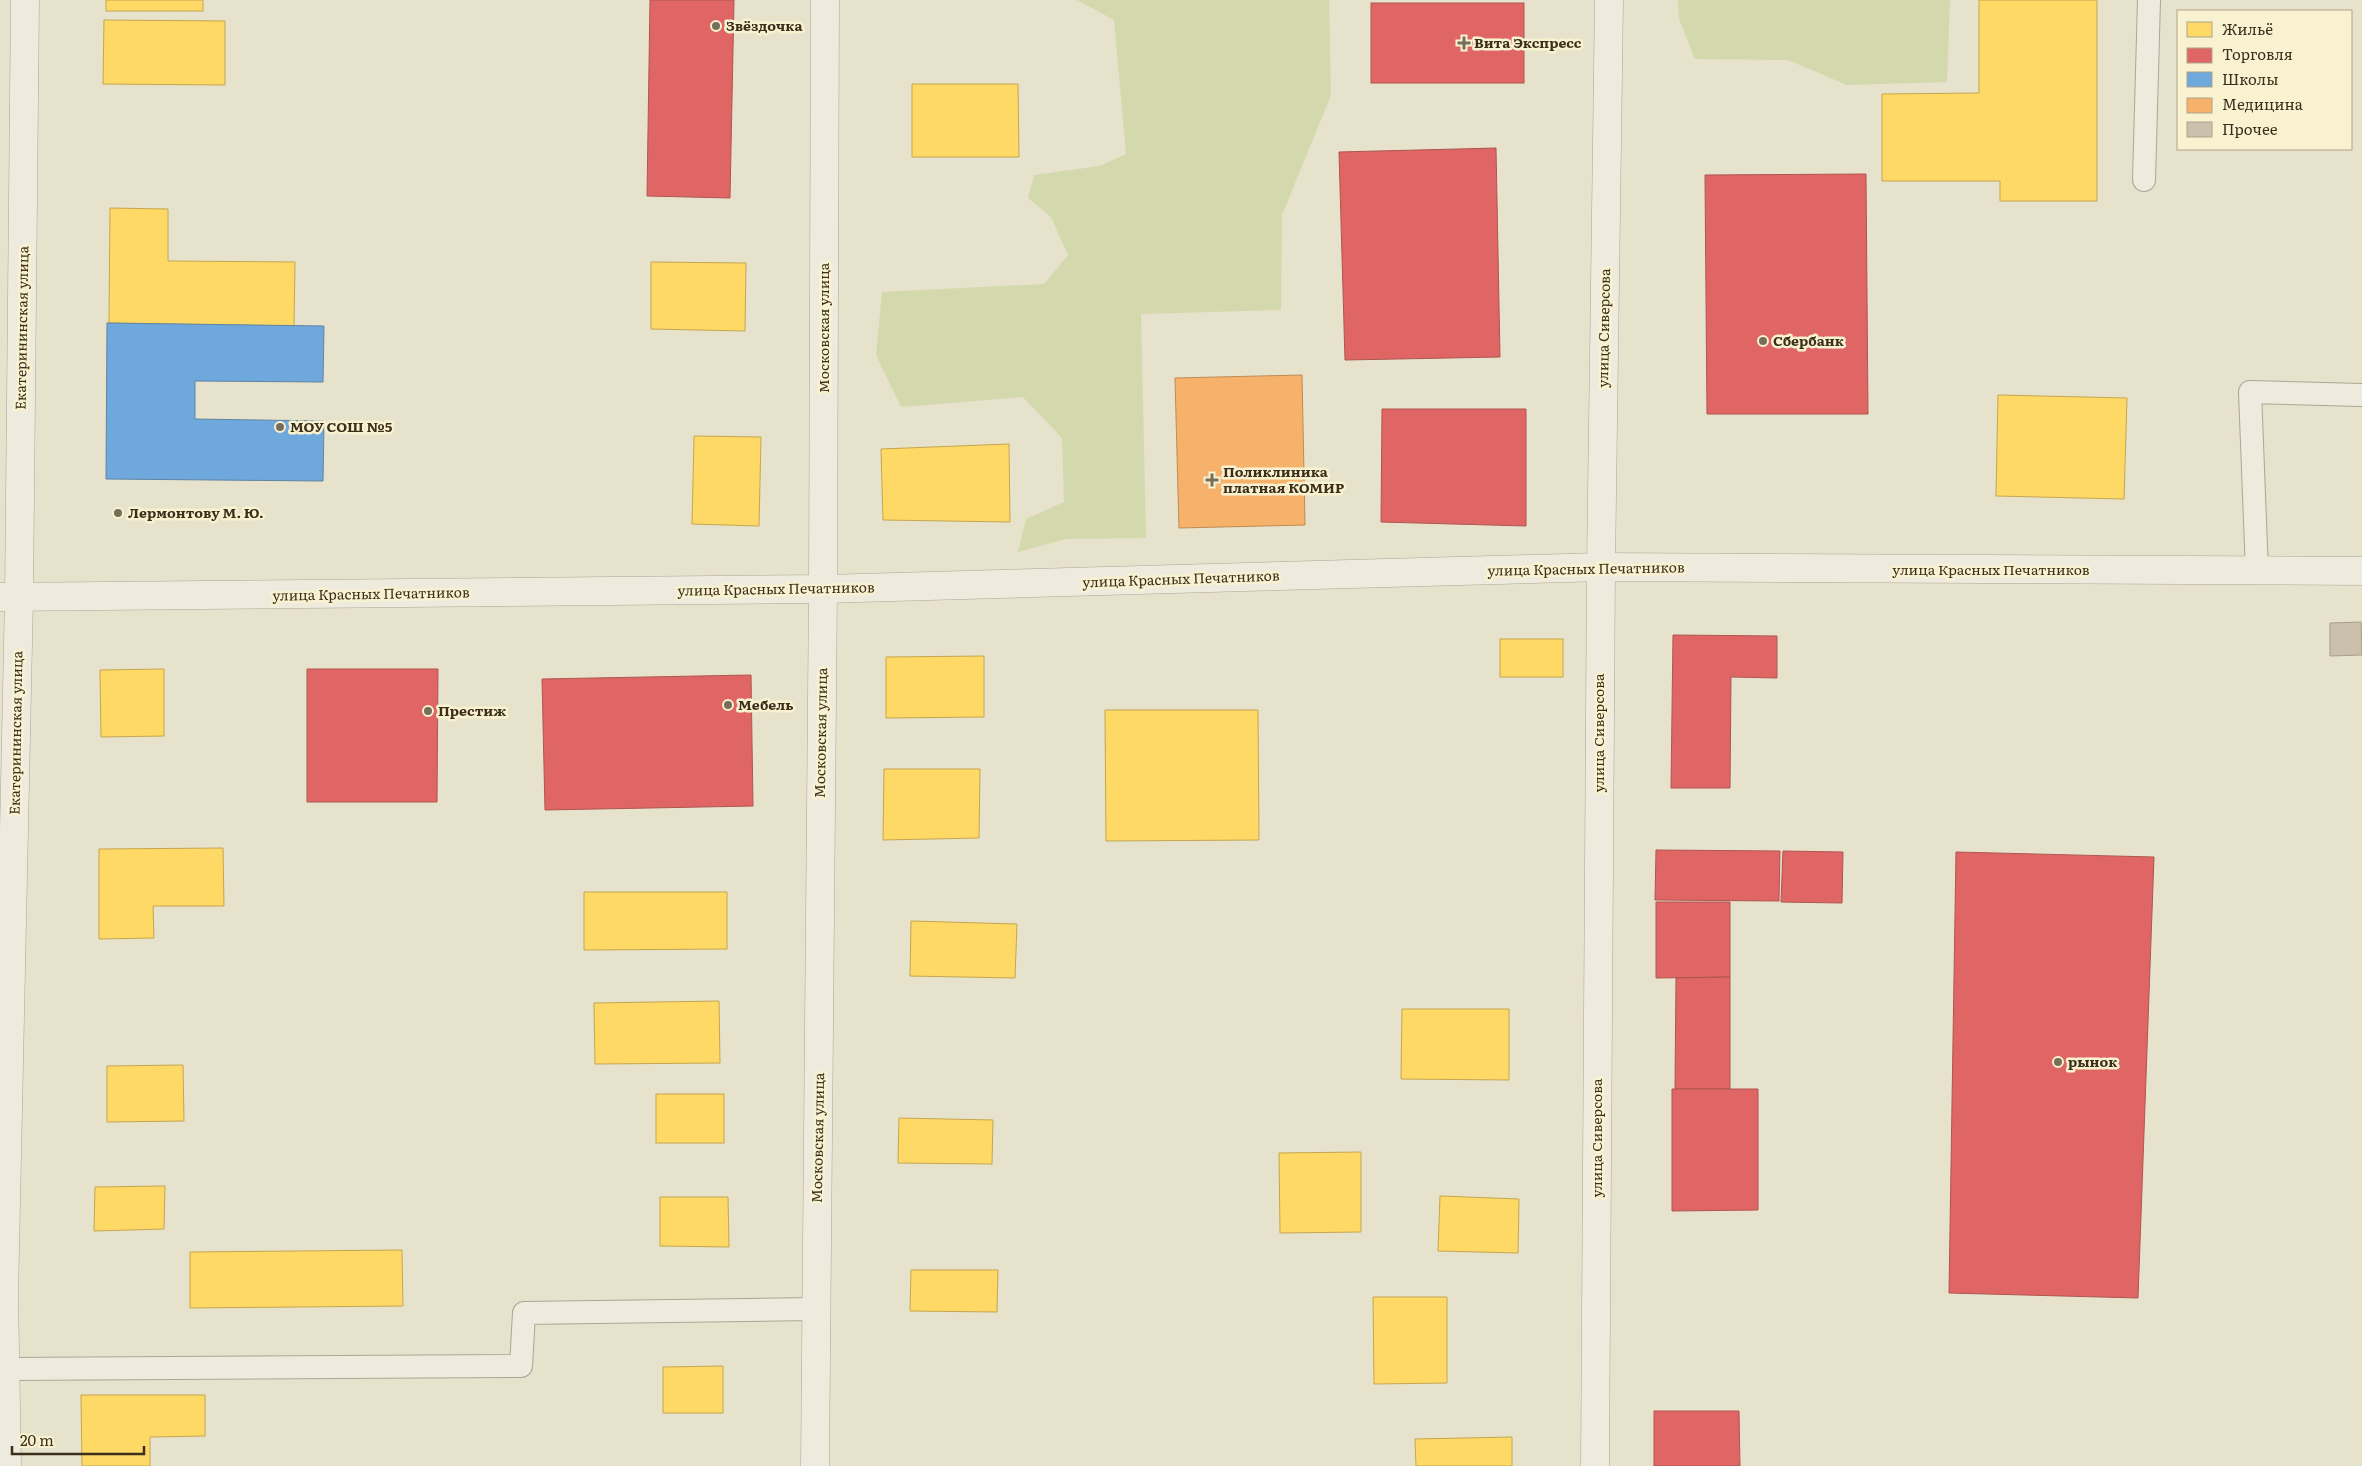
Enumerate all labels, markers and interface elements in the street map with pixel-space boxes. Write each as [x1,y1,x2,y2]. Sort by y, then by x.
legend [2177,10,2352,150]
place label: Звёздочка [726,15,803,35]
text: Жильё [2222,17,2273,40]
marker: Звёздочка [710,20,722,32]
place label: Вита Экспресс [1474,32,1582,52]
marker: Вита Экспресс [1458,37,1470,49]
text: Торговля [2222,42,2293,65]
text: Школы [2222,67,2278,90]
text: Медицина [2222,92,2304,115]
text: Прочее [2222,117,2278,140]
street label: Екатерининская улица [10,245,32,410]
street label: Московская улица [813,262,833,393]
street label: улица Сиверсова [1592,268,1614,388]
place label: Сбербанк [1773,330,1844,350]
marker: Сбербанк [1757,335,1769,347]
place label: МОУ СОШ №5 [290,416,393,436]
marker: МОУ СОШ №5 [274,421,286,433]
place label: Поликлиника платная КОМИР [1223,461,1344,497]
marker: Поликлиника платная КОМИР [1205,473,1219,487]
place label: Лермонтову М. Ю. [128,502,264,522]
marker: Лермонтову М. Ю. [112,507,124,519]
street label: улица Красных Печатников [1487,556,1685,580]
street label: улица Красных Печатников [1892,559,2090,579]
street label: улица Красных Печатников [1082,565,1280,591]
street label: улица Красных Печатников [677,576,875,600]
street label: улица Красных Печатников [272,581,470,605]
street label: Екатерининская улица [4,650,26,815]
street label: Московская улица [809,667,831,798]
street label: улица Сиверсова [1588,673,1608,793]
place label: Мебель [738,694,794,714]
marker: Мебель [722,699,734,711]
place label: Престиж [438,700,506,720]
marker: Престиж [422,705,434,717]
place label: рынок [2068,1051,2117,1071]
marker: рынок [2052,1056,2064,1068]
street label: Московская улица [806,1072,828,1203]
street label: улица Сиверсова [1586,1078,1606,1198]
scale bar [12,1424,145,1456]
text: 20 m [20,1428,54,1451]

